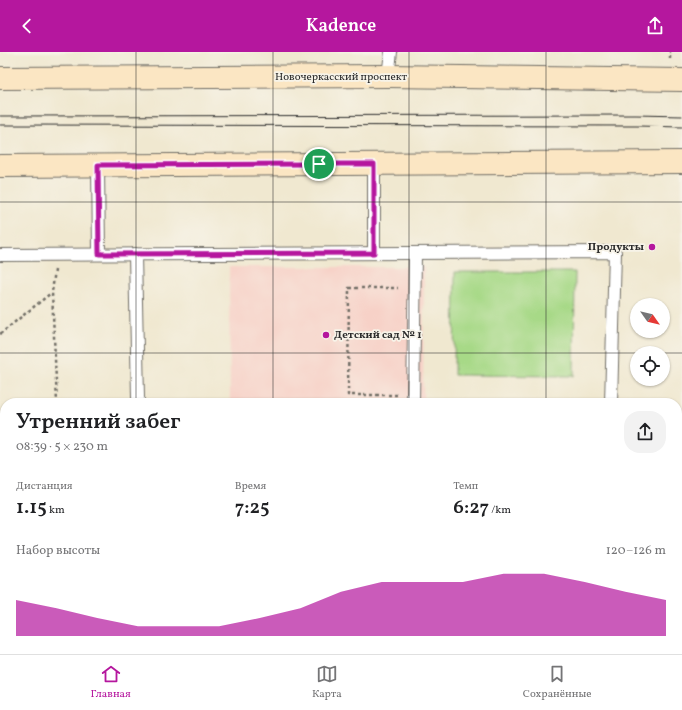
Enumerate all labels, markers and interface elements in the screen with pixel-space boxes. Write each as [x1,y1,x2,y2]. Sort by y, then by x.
text: Kadence [306,14,376,39]
icon: back [16,15,38,37]
icon: share [644,15,666,37]
street label: Новочеркасский проспект [275,70,407,85]
pin [302,147,336,181]
icon: arrive [308,153,330,175]
place label: Продукты [588,240,644,255]
marker: Продукты [647,242,657,252]
north arrow [630,298,670,338]
map controls [630,298,670,386]
place label: Детский сад № 1 [334,328,422,343]
marker: Детский сад № 1 [321,330,331,340]
button: locate [630,346,670,386]
text: Утренний забег [16,407,181,438]
button: share [624,411,666,453]
text: 08:39 · 5 × 230 m [16,438,108,456]
text: Дистанция [16,479,73,494]
text: Время [235,479,266,494]
text: Темп [453,479,478,494]
text: 1.15 [16,494,47,522]
text: 7:25 [235,494,270,522]
text: 6:27 [453,494,489,522]
text: km [47,503,65,518]
text: /km [489,503,511,518]
text: Набор высоты [16,542,100,560]
text: 120–126 m [606,542,666,560]
tab: Главная [91,663,131,702]
tab: Карта [312,663,342,702]
tab: Сохранённые [523,663,591,702]

